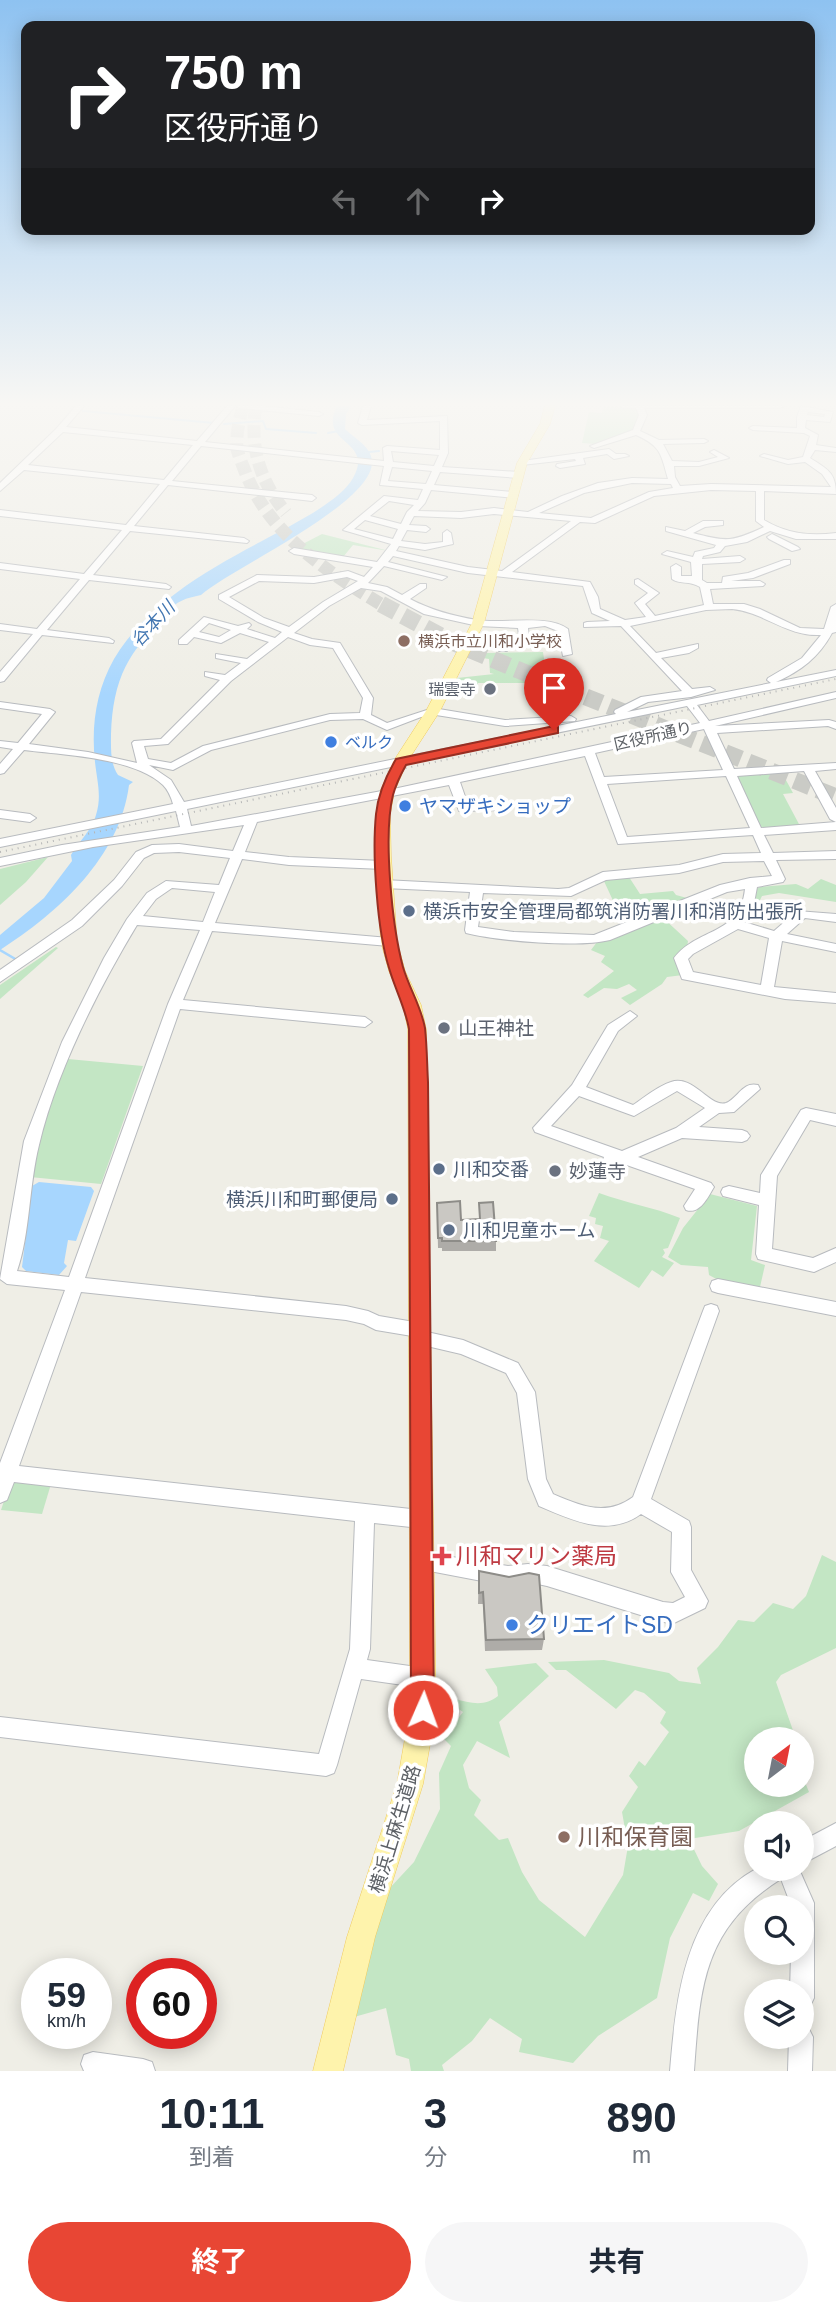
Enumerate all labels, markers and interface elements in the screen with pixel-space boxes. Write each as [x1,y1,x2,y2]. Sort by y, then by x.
text: 750 m [164,45,303,99]
icon: right [49,49,140,140]
text: 区役所通り [164,110,324,146]
icon: left [326,182,364,220]
icon: ahead [399,182,437,220]
icon: right [472,182,510,220]
water label: 谷本川 [127,596,180,651]
marker: 横浜市立川和小学校 [396,633,412,649]
place label: 横浜市立川和小学校 [418,633,562,650]
pin [524,658,584,730]
icon: arrive [535,669,573,707]
place label: 瑞雲寺 [428,681,476,698]
marker: 瑞雲寺 [482,681,498,697]
street label: 区役所通り [612,719,694,753]
marker: ベルク [323,734,339,750]
place label: ベルク [345,734,393,751]
place label: ヤマザキショップ [419,796,571,817]
marker: ヤマザキショップ [397,798,413,814]
place label: 横浜市安全管理局都筑消防署川和消防出張所 [423,901,803,922]
marker: 横浜市安全管理局都筑消防署川和消防出張所 [401,903,417,919]
place label: 山王神社 [458,1018,534,1039]
marker: 山王神社 [436,1020,452,1036]
place label: 川和交番 [453,1159,529,1180]
marker: 川和交番 [431,1161,447,1177]
place label: 妙蓮寺 [569,1161,626,1182]
marker: 妙蓮寺 [547,1163,563,1179]
place label: 横浜川和町郵便局 [226,1189,378,1210]
marker: 横浜川和町郵便局 [384,1191,400,1207]
place label: 川和児童ホーム [463,1220,595,1241]
marker: 川和児童ホーム [441,1222,457,1238]
place label: 川和マリン薬局 [456,1543,617,1569]
marker: 川和マリン薬局 [434,1548,450,1564]
place label: クリエイトSD [526,1612,673,1638]
marker: クリエイトSD [504,1617,520,1633]
position arrow [386,1673,460,1747]
north arrow [744,1727,814,1797]
map controls [744,1727,814,2049]
street label: 横浜上麻生道路 [366,1762,424,1896]
button: sound [744,1811,814,1881]
place label: 川和保育園 [578,1824,693,1850]
marker: 川和保育園 [556,1829,572,1845]
button: search [744,1895,814,1965]
speed limit sign: 60 [126,1958,217,2049]
text: 59 [47,1975,86,2014]
button: layers [744,1979,814,2049]
text: km/h [47,2011,86,2031]
text: 10:11 [159,2090,264,2137]
text: 3 [424,2090,447,2137]
text: 890 [607,2094,677,2141]
text: m [632,2142,651,2168]
text: 到着 [189,2144,235,2170]
text: 分 [424,2144,447,2170]
button: 終了 [28,2222,411,2302]
button: 共有 [425,2222,808,2302]

